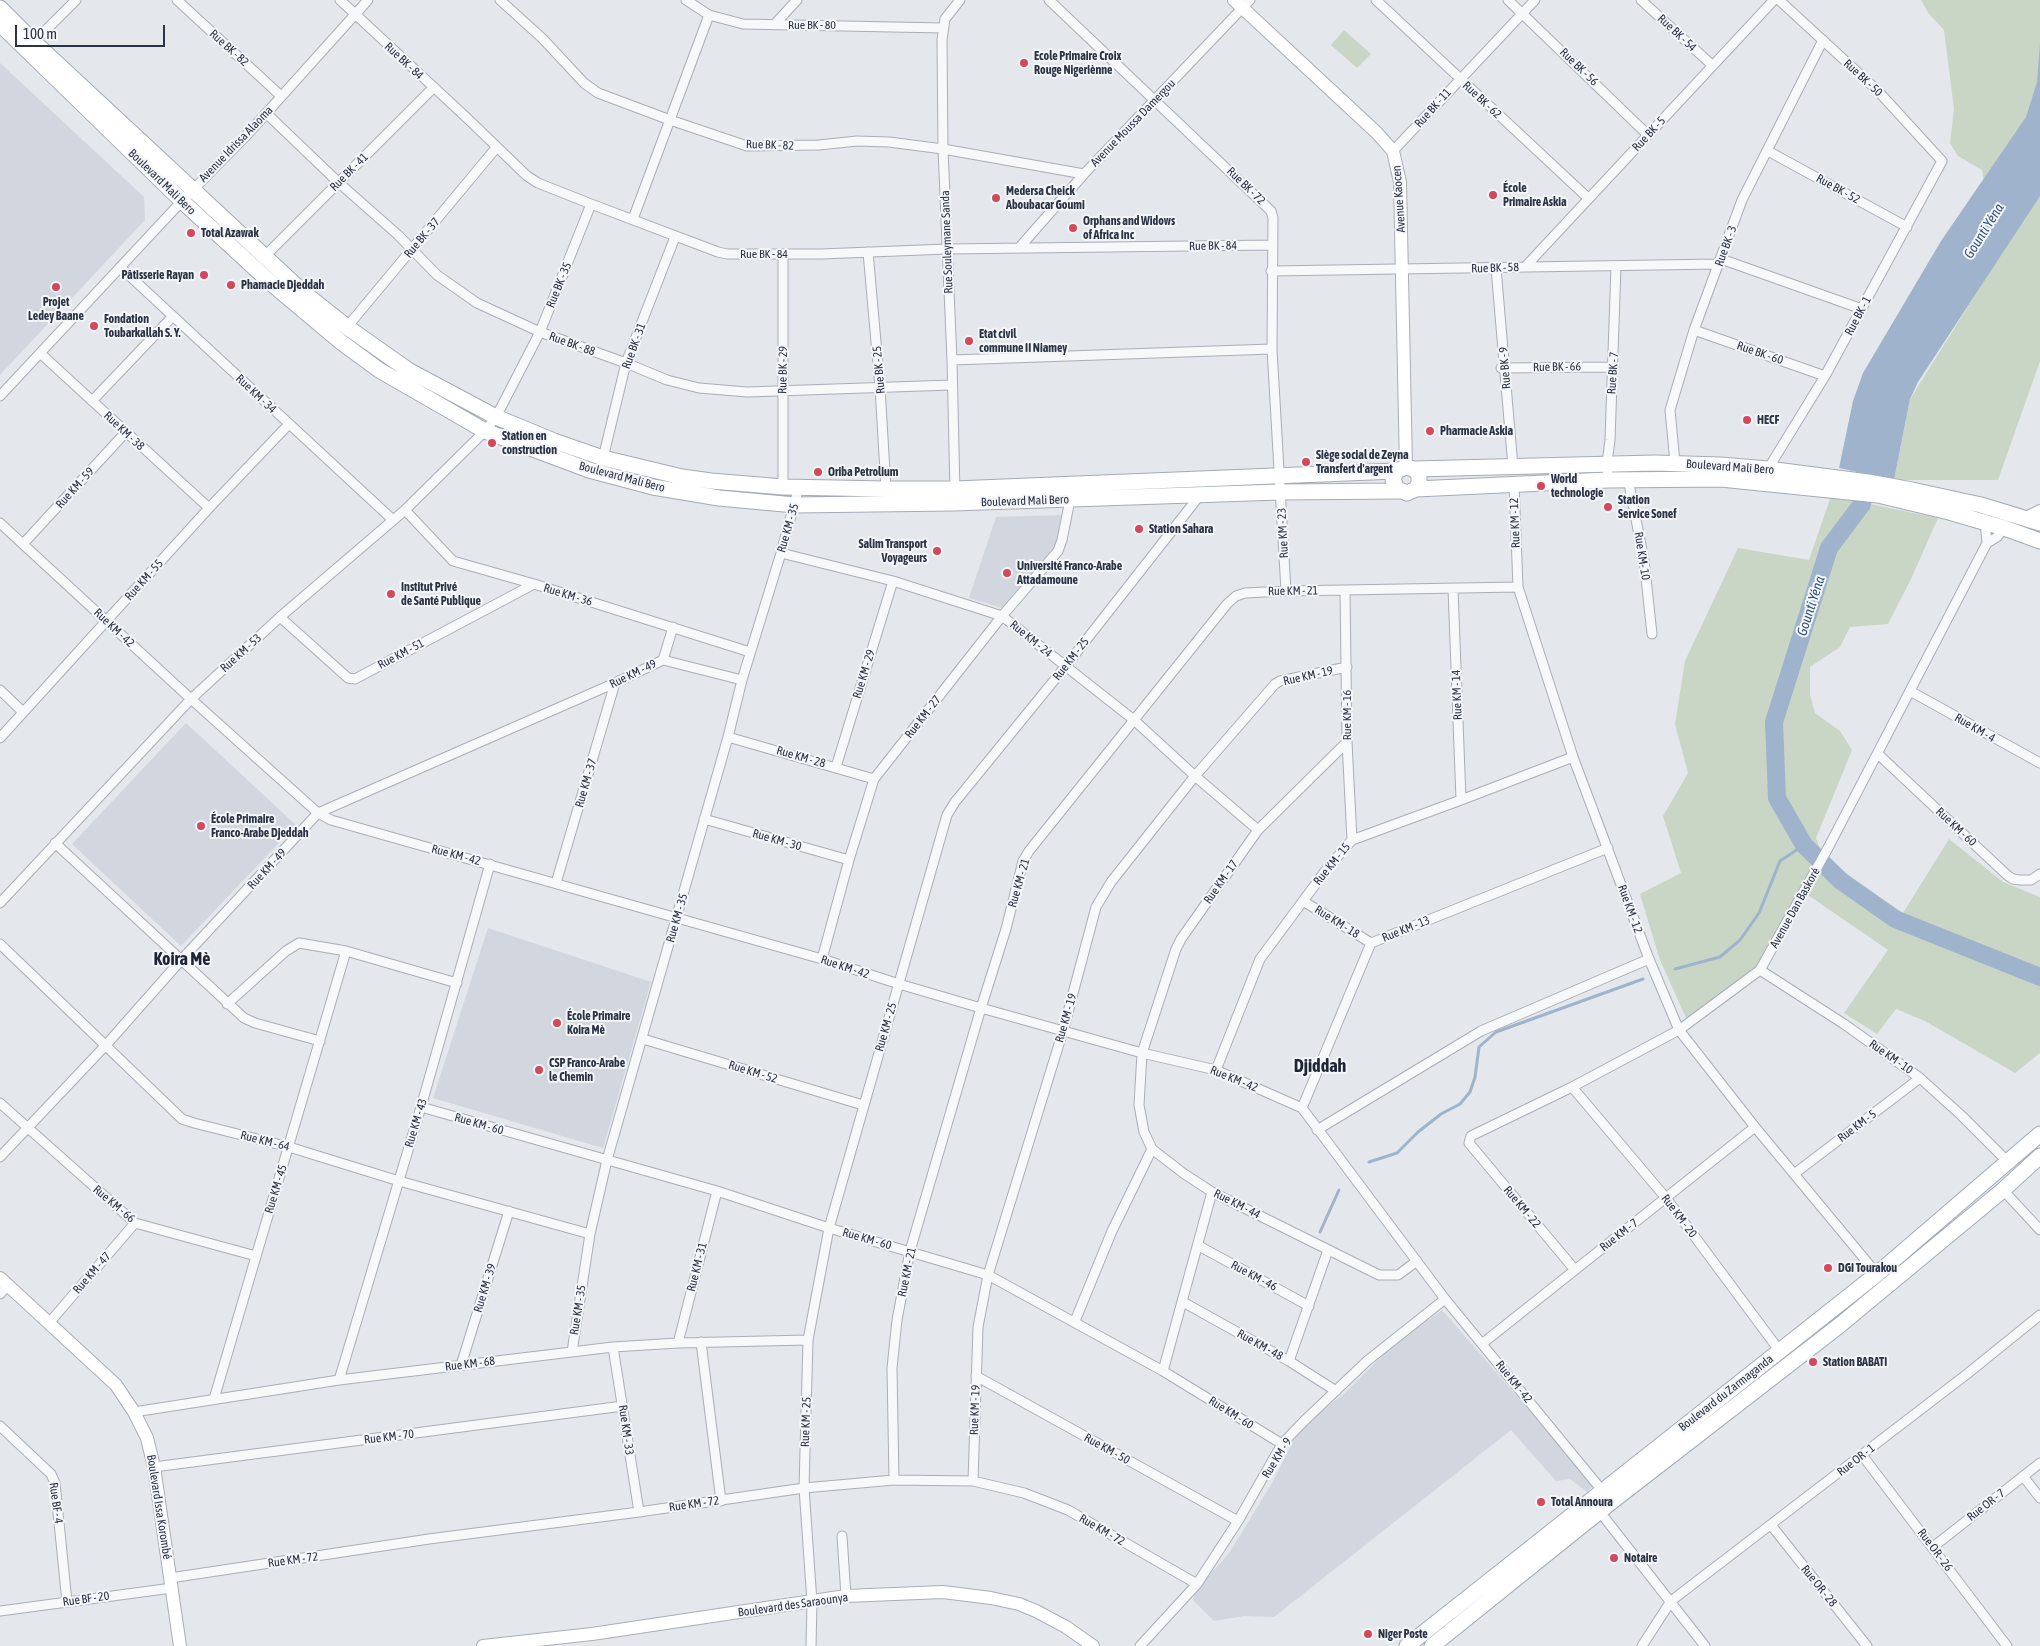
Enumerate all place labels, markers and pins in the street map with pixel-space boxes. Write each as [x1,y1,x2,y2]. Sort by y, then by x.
place label: Ecole Primaire Croix Rouge Nigeriènne [1034,49,1121,77]
marker: Ecole Primaire Croix Rouge Nigeriènne [1018,57,1030,69]
place label: École Primaire Askia [1503,181,1566,209]
place label: Medersa Cheick Aboubacar Goumi [1006,184,1085,212]
marker: École Primaire Askia [1487,189,1499,201]
marker: Medersa Cheick Aboubacar Goumi [990,192,1002,204]
place label: Orphans and Widows of Africa Inc [1083,214,1175,242]
marker: Orphans and Widows of Africa Inc [1067,222,1079,234]
place label: Total Azawak [201,226,259,240]
marker: Total Azawak [185,227,197,239]
place label: Pâtisserie Rayan [121,268,194,282]
marker: Pâtisserie Rayan [198,269,210,281]
place label: Phamacie Djeddah [241,278,324,292]
marker: Phamacie Djeddah [225,279,237,291]
marker: Projet Ledey Baane [50,281,62,293]
place label: Projet Ledey Baane [28,295,84,323]
place label: Fondation Toubarkallah S. Y. [104,312,181,340]
marker: Fondation Toubarkallah S. Y. [88,320,100,332]
place label: Etat civil commune II Niamey [979,327,1067,355]
marker: Etat civil commune II Niamey [963,335,975,347]
place label: HECF [1757,413,1779,427]
marker: HECF [1741,414,1753,426]
place label: Pharmacie Askia [1440,424,1513,438]
marker: Pharmacie Askia [1424,425,1436,437]
place label: Station en construction [502,429,557,457]
marker: Station en construction [486,437,498,449]
place label: Siège social de Zeyna Transfert d'argent [1316,448,1409,476]
marker: Siège social de Zeyna Transfert d'argent [1300,456,1312,468]
place label: Oriba Petrolium [828,465,898,479]
marker: Oriba Petrolium [812,466,824,478]
place label: World technologie [1551,472,1604,500]
marker: World technologie [1535,480,1547,492]
place label: Station Service Sonef [1618,493,1677,521]
marker: Station Service Sonef [1602,501,1614,513]
place label: Station Sahara [1149,522,1213,536]
marker: Station Sahara [1133,523,1145,535]
place label: Salim Transport Voyageurs [858,537,927,565]
marker: Salim Transport Voyageurs [931,545,943,557]
place label: Université Franco-Arabe Attadamoune [1017,559,1122,587]
marker: Université Franco-Arabe Attadamoune [1001,567,1013,579]
place label: Institut Privé de Santé Publique [401,580,481,608]
marker: Institut Privé de Santé Publique [385,588,397,600]
place label: École Primaire Franco-Arabe Djeddah [211,812,309,840]
marker: École Primaire Franco-Arabe Djeddah [195,820,207,832]
place label: École Primaire Koira Mè [567,1009,630,1037]
marker: École Primaire Koira Mè [551,1017,563,1029]
place label: CSP Franco-Arabe le Chemin [549,1056,625,1084]
marker: CSP Franco-Arabe le Chemin [533,1064,545,1076]
place label: DGI Tourakou [1838,1261,1897,1275]
marker: DGI Tourakou [1822,1262,1834,1274]
place label: Station BABATI [1823,1355,1887,1369]
marker: Station BABATI [1807,1356,1819,1368]
place label: Total Annoura [1551,1495,1613,1509]
marker: Total Annoura [1535,1496,1547,1508]
place label: Notaire [1624,1551,1658,1565]
marker: Notaire [1608,1552,1620,1564]
place label: Niger Poste [1378,1627,1428,1641]
marker: Niger Poste [1362,1628,1374,1640]

